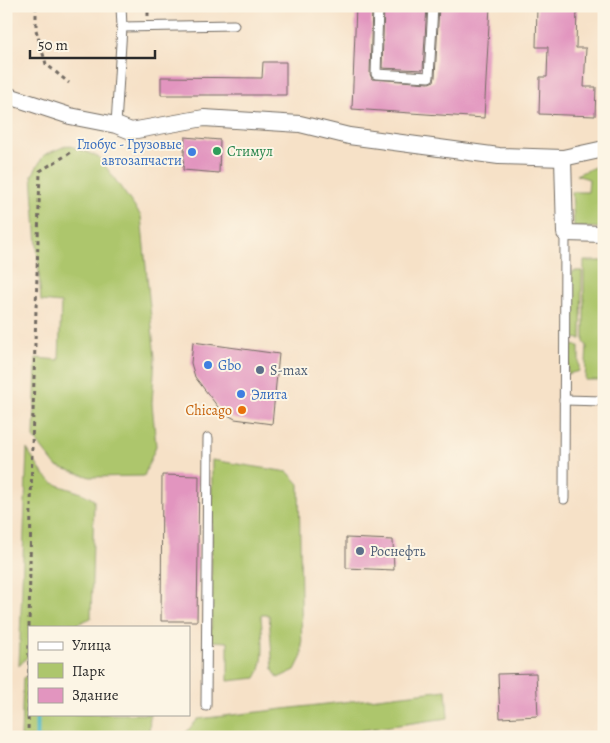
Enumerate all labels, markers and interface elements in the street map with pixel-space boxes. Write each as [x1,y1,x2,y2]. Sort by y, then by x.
scale bar [30,28,155,60]
text: 50 m [38,35,68,55]
place label: Глобус - Грузовые автозапчасти [77,135,182,170]
place label: Стимул [227,142,273,161]
marker: Стимул [211,145,223,157]
marker: Глобус - Грузовые автозапчасти [186,146,198,158]
place label: Gbo [218,356,241,375]
marker: Gbo [202,359,214,371]
place label: S-max [270,361,308,380]
marker: S-max [254,364,266,376]
place label: Элита [251,385,288,404]
marker: Элита [235,388,247,400]
place label: Chicago [186,401,232,420]
marker: Chicago [236,404,248,416]
place label: Роснефть [370,542,426,561]
marker: Роснефть [354,545,366,557]
legend [28,626,190,716]
text: Улица [72,635,111,655]
text: Парк [72,661,105,681]
text: Здание [72,685,119,705]

